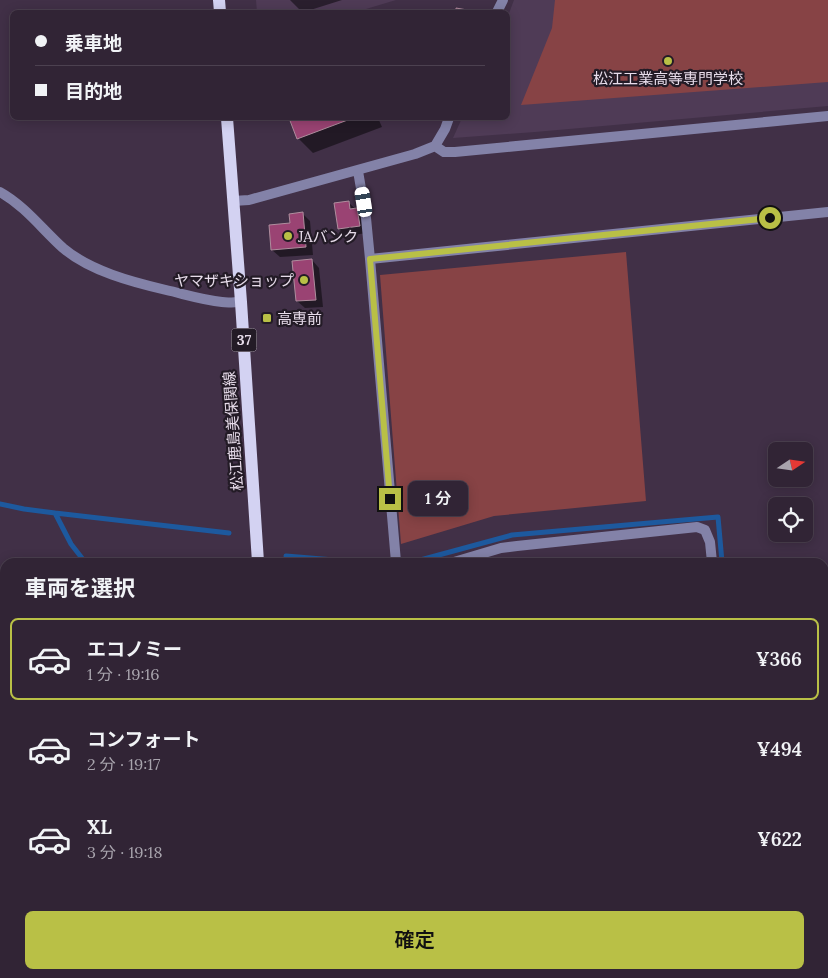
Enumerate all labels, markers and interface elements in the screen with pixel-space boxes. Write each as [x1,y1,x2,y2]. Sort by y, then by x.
text: 乗車地 [65,31,122,55]
marker: 松江工業高等専門学校 [662,55,674,67]
place label: 松江工業高等専門学校 [593,69,743,88]
text: 目的地 [65,79,122,103]
car [354,186,373,218]
route start [759,207,781,229]
place label: JAバンク [297,227,358,246]
marker: JAバンク [282,230,294,242]
place label: ヤマザキショップ [174,271,294,290]
marker: ヤマザキショップ [298,274,310,286]
place label: 高専前 [277,309,322,328]
marker: 高専前 [261,312,273,324]
road number: 37 [232,328,256,352]
street label: 松江鹿島美保関線 [219,370,247,492]
north arrow [768,442,812,488]
map controls [768,442,813,542]
callout: 1 分 [408,482,468,516]
route end [379,488,401,510]
text: 1 分 [425,488,451,508]
button: locate [768,497,813,542]
text: 車両を選択 [25,574,135,602]
icon: car [27,637,72,682]
text: エコノミー [87,637,182,661]
text: ¥366 [756,647,802,671]
text: 1 分 · 19:16 [87,664,160,684]
icon: car [27,727,72,772]
text: コンフォート [87,727,200,751]
text: ¥494 [757,737,802,761]
text: 2 分 · 19:17 [87,754,161,774]
text: XL [87,815,112,839]
icon: car [27,817,72,862]
text: ¥622 [757,827,802,851]
text: 3 分 · 19:18 [87,842,162,862]
button: 確定 [25,911,804,969]

